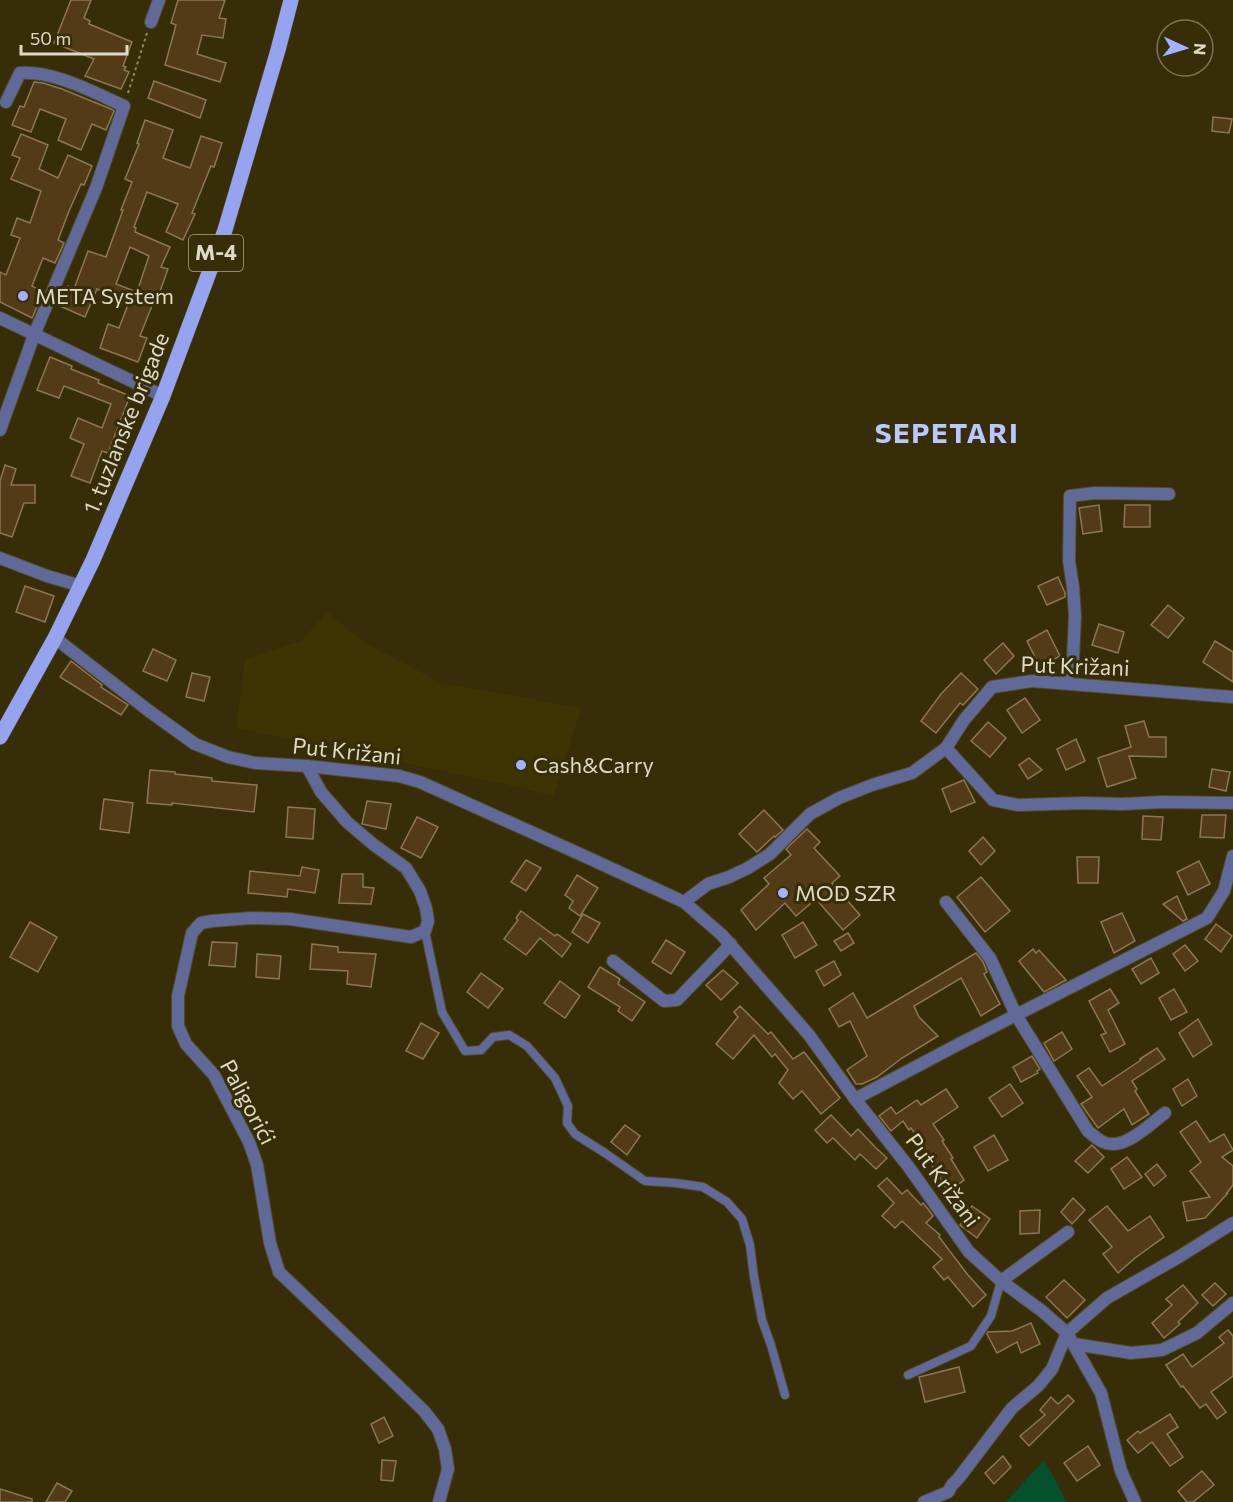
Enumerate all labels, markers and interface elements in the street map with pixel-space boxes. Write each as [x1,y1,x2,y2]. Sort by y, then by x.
scale bar [21,18,128,56]
north arrow [1155,18,1215,78]
text: 50 m [30,27,71,49]
text: N [1191,42,1210,56]
road number: M-4 [189,235,243,271]
place label: META System [35,282,174,309]
marker: META System [16,289,30,303]
street label: 1. tuzlanske brigade [77,328,174,517]
district label: SEPETARI [875,415,1019,449]
street label: Put Križani [1020,650,1130,681]
street label: Put Križani [291,731,403,770]
place label: Cash&Carry [533,751,654,778]
marker: Cash&Carry [514,758,528,772]
place label: MOD SZR [795,879,897,906]
marker: MOD SZR [776,886,790,900]
street label: Paligorići [215,1055,282,1149]
street label: Put Križani [900,1128,986,1232]

